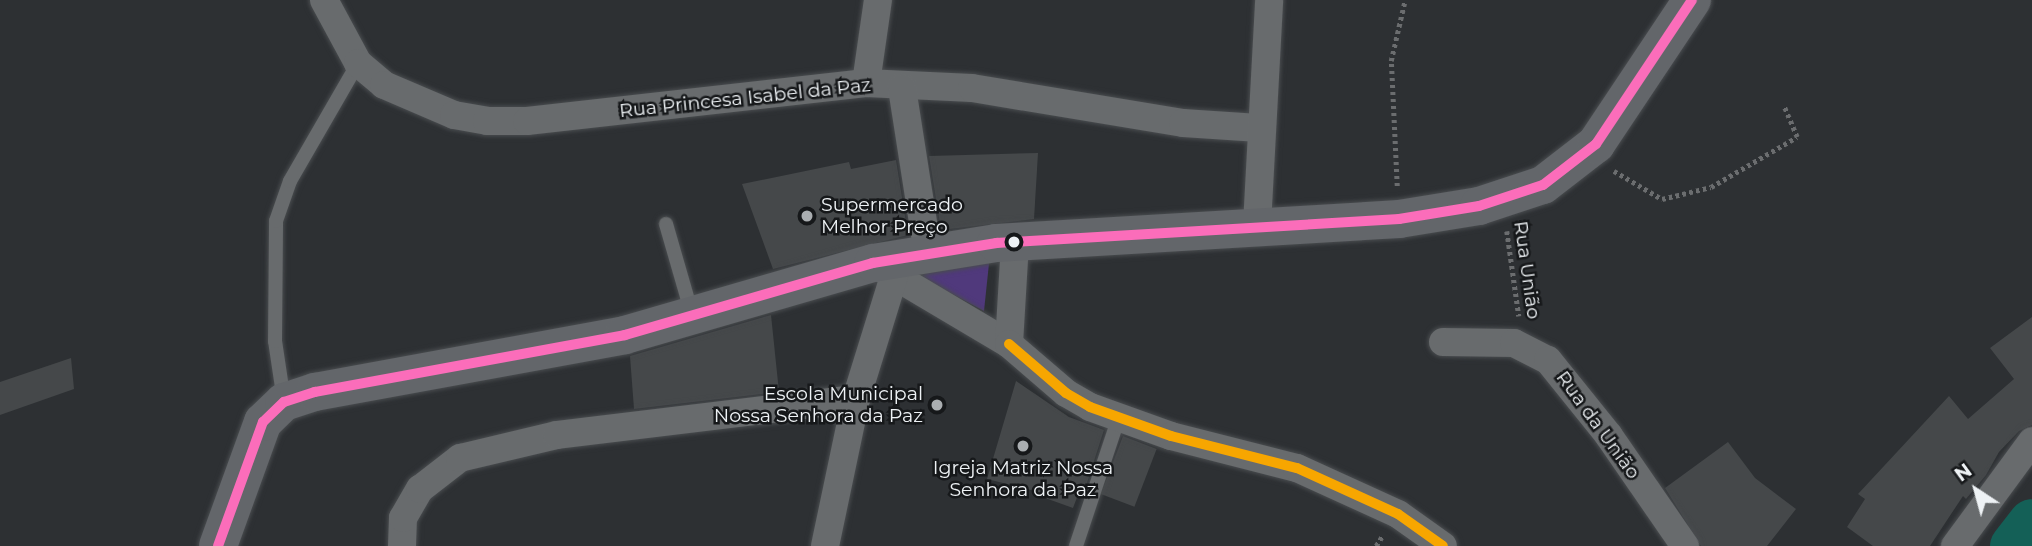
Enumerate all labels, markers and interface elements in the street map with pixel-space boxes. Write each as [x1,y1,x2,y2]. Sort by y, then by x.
street label: Rua Princesa Isabel da Paz [618,73,872,123]
place label: Supermercado Melhor Preço [821,194,963,238]
marker: Supermercado Melhor Preço [799,208,815,224]
street label: Rua União [1509,219,1545,321]
unlabelled marker [1007,235,1021,249]
street label: Rua da União [1551,367,1645,483]
place label: Escola Municipal Nossa Senhora da Paz [714,383,923,427]
marker: Escola Municipal Nossa Senhora da Paz [929,397,945,413]
marker: Igreja Matriz Nossa Senhora da Paz [1015,438,1031,454]
north arrow [1941,455,2011,525]
place label: Igreja Matriz Nossa Senhora da Paz [933,457,1113,501]
text: N [1950,459,1976,486]

